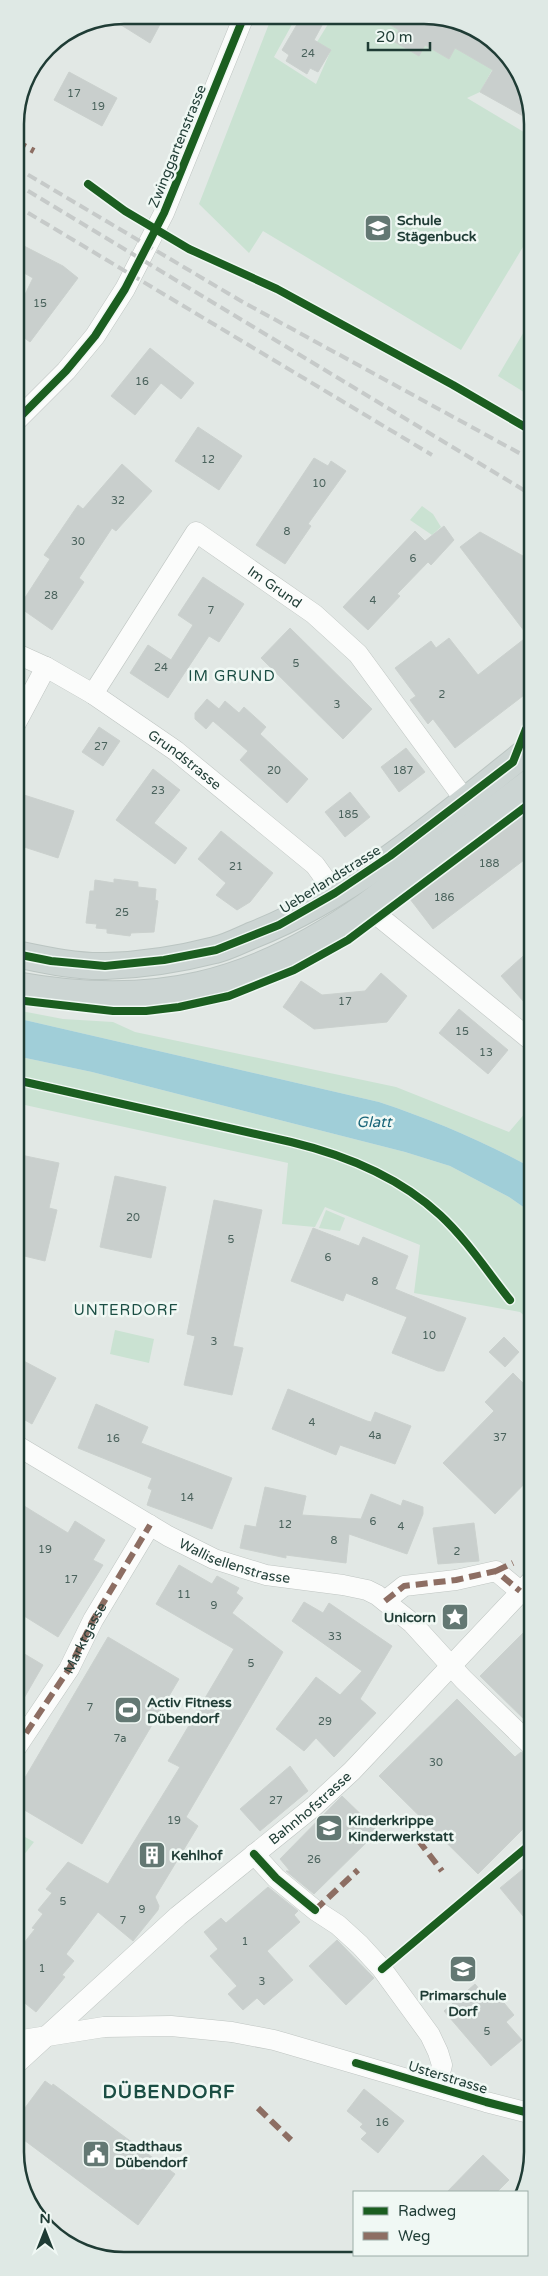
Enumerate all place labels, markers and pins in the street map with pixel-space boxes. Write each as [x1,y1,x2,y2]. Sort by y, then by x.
place label: Schule Stägenbuck [397,212,477,245]
school or university icon: Schule Stägenbuck [363,213,393,243]
place icon: Unicorn [440,1602,470,1632]
place label: Unicorn [384,1609,436,1626]
place label: Activ Fitness Dübendorf [147,1694,232,1727]
sports icon: Activ Fitness Dübendorf [113,1695,143,1725]
place label: Kinderkrippe Kinderwerkstatt [348,1812,454,1845]
school or university icon: Kinderkrippe Kinderwerkstatt [314,1813,344,1843]
building icon: Kehlhof [137,1840,167,1870]
place label: Kehlhof [171,1847,223,1864]
school or university icon: Primarschule Dorf [448,1954,478,1984]
place label: Primarschule Dorf [420,1987,506,2020]
place label: Stadthaus Dübendorf [115,2138,188,2171]
public building icon: Stadthaus Dübendorf [81,2139,111,2169]

